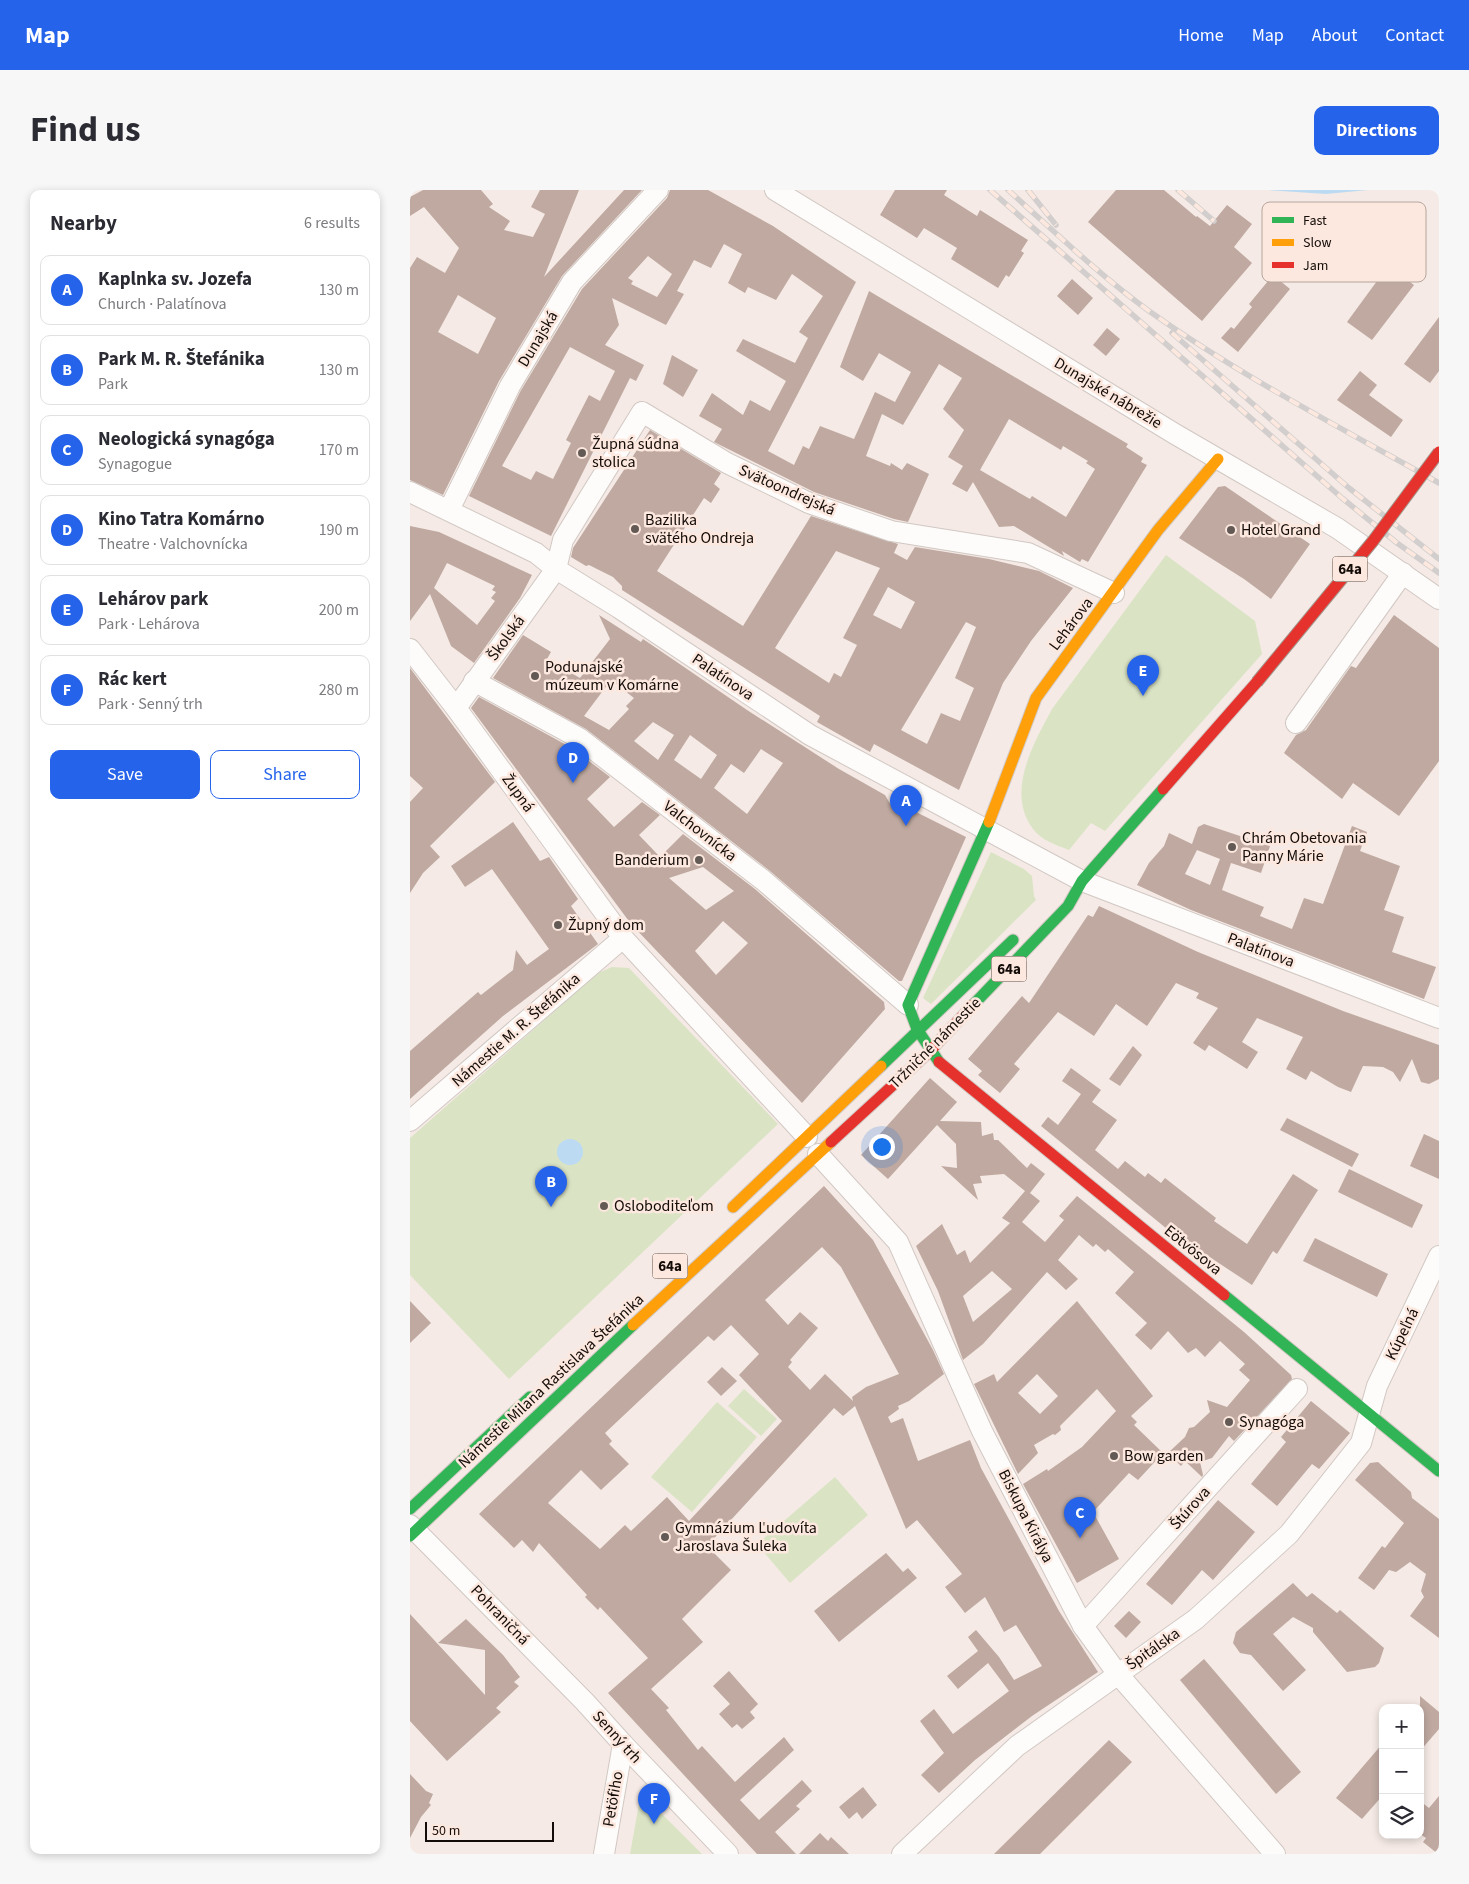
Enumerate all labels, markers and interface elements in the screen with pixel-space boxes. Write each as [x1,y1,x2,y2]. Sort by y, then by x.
text: Map [25,18,70,53]
text: Home [1178,23,1224,48]
text: Map [1252,23,1284,48]
text: About [1312,23,1357,48]
text: Contact [1385,23,1444,48]
text: Find us [30,105,140,155]
button: Directions [1314,106,1439,155]
legend [1262,202,1426,282]
text: Nearby [50,208,117,238]
text: Fast [1303,211,1327,231]
text: 6 results [304,212,360,234]
text: Slow [1303,233,1332,253]
text: Jam [1303,256,1328,276]
text: Kaplnka sv. Jozefa [98,266,252,293]
text: A [62,279,72,301]
text: 130 m [319,279,359,301]
text: Church · Palatínova [98,293,227,315]
street label: Dunajská [513,307,563,371]
text: Park M. R. Štefánika [98,346,265,373]
street label: Dunajské nábrežie [1050,352,1166,434]
text: B [62,359,72,381]
text: 130 m [319,359,359,381]
text: Park [98,373,128,395]
text: Neologická synagóga [98,426,275,453]
place label: Župná súdna stolica [592,433,679,473]
text: C [62,439,72,461]
text: 170 m [319,439,359,461]
marker: Župná súdna stolica [576,447,588,459]
text: Synagogue [98,453,172,475]
street label: Svätoondrejská [735,459,839,521]
text: Kino Tatra Komárno [98,506,264,533]
place label: Bazilika svätého Ondreja [645,509,754,549]
text: D [62,519,72,541]
text: 190 m [319,519,359,541]
place label: Hotel Grand [1241,519,1321,541]
marker: Bazilika svätého Ondreja [629,523,641,535]
marker: Hotel Grand [1225,524,1237,536]
text: Theatre · Valchovnícka [98,533,248,555]
road number: 64a [1332,556,1368,582]
text: Lehárov park [98,586,208,613]
street label: Lehárova [1044,593,1098,655]
text: E [63,599,71,621]
text: 200 m [319,599,359,621]
street label: Školská [482,611,530,665]
text: Park · Lehárova [98,613,200,635]
street label: Palatínova [688,648,758,706]
pin: E [1127,655,1159,696]
place label: Podunajské múzeum v Komárne [545,656,679,696]
text: Rác kert [98,666,167,693]
marker: Podunajské múzeum v Komárne [529,670,541,682]
text: F [63,679,71,701]
text: 280 m [319,679,359,701]
text: Park · Senný trh [98,693,203,715]
pin: D [557,742,589,783]
button: Save [50,750,200,799]
button: Share [210,750,360,799]
street label: Župná [497,769,539,817]
pin: A [890,785,922,826]
street label: Valchovnícka [659,795,741,867]
place label: Chrám Obetovania Panny Márie [1242,827,1367,867]
marker: Chrám Obetovania Panny Márie [1226,841,1238,853]
place label: Banderium [615,849,689,871]
marker: Banderium [693,854,705,866]
place label: Župný dom [568,914,644,936]
marker: Župný dom [552,919,564,931]
street label: Palatínova [1224,927,1298,973]
road number: 64a [992,956,1026,982]
street label: Námestie M. R. Štefánika [447,968,585,1092]
street label: Tržničné námestie [884,992,986,1094]
your location [869,1134,895,1160]
pin: B [535,1166,567,1207]
place label: Osloboditeľom [614,1195,714,1217]
marker: Osloboditeľom [598,1200,610,1212]
street label: Eötvösova [1159,1220,1227,1280]
road number: 64a [652,1254,688,1278]
street label: Námestie Milana Rastislava Štefánika [453,1289,649,1473]
street label: Kúpeľná [1380,1304,1424,1364]
place label: Synagóga [1239,1411,1304,1433]
marker: Synagóga [1223,1416,1235,1428]
place label: Bow garden [1124,1445,1204,1467]
marker: Bow garden [1108,1450,1120,1462]
street label: Biskupa Királya [993,1466,1059,1566]
street label: Štúrova [1165,1482,1215,1534]
pin: C [1064,1497,1096,1538]
place label: Gymnázium Ľudovíta Jaroslava Šuleka [675,1517,817,1557]
marker: Gymnázium Ľudovíta Jaroslava Šuleka [659,1531,671,1543]
street label: Pohraničná [466,1580,534,1650]
street label: Špitálska [1122,1622,1184,1676]
map controls [1379,1704,1424,1839]
button: + [1379,1704,1424,1749]
street label: Senný trh [587,1706,647,1768]
button: − [1379,1749,1424,1794]
street label: Petöfiho [597,1769,629,1829]
pin: F [638,1783,670,1824]
button: layers [1379,1794,1424,1839]
scale bar [425,1819,554,1842]
text: 50 m [432,1821,460,1841]

